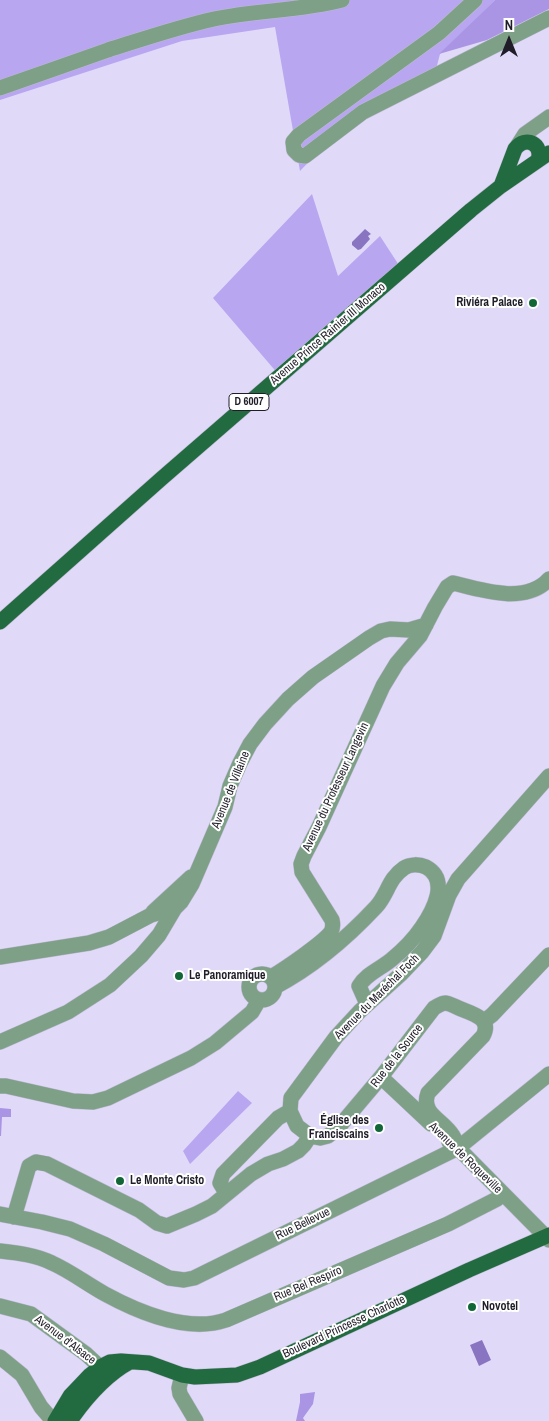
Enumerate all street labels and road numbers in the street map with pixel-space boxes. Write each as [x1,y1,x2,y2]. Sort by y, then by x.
street label: Avenue Prince Rainier III Monaco [267,280,389,388]
road number: D 6007 [229,394,269,411]
street label: Avenue du Professeur Langevin [300,720,372,854]
street label: Avenue de Villaine [209,749,253,831]
street label: Avenue du Maréchal Foch [332,952,422,1042]
street label: Rue de la Source [368,1022,426,1090]
street label: Avenue de Roqueville [425,1119,505,1197]
street label: Rue Bellevue [274,1205,332,1243]
street label: Rue Bel Respiro [272,1263,344,1305]
street label: Boulevard Princesse Charlotte [280,1292,408,1362]
street label: Avenue d'Alsace [32,1312,98,1368]

